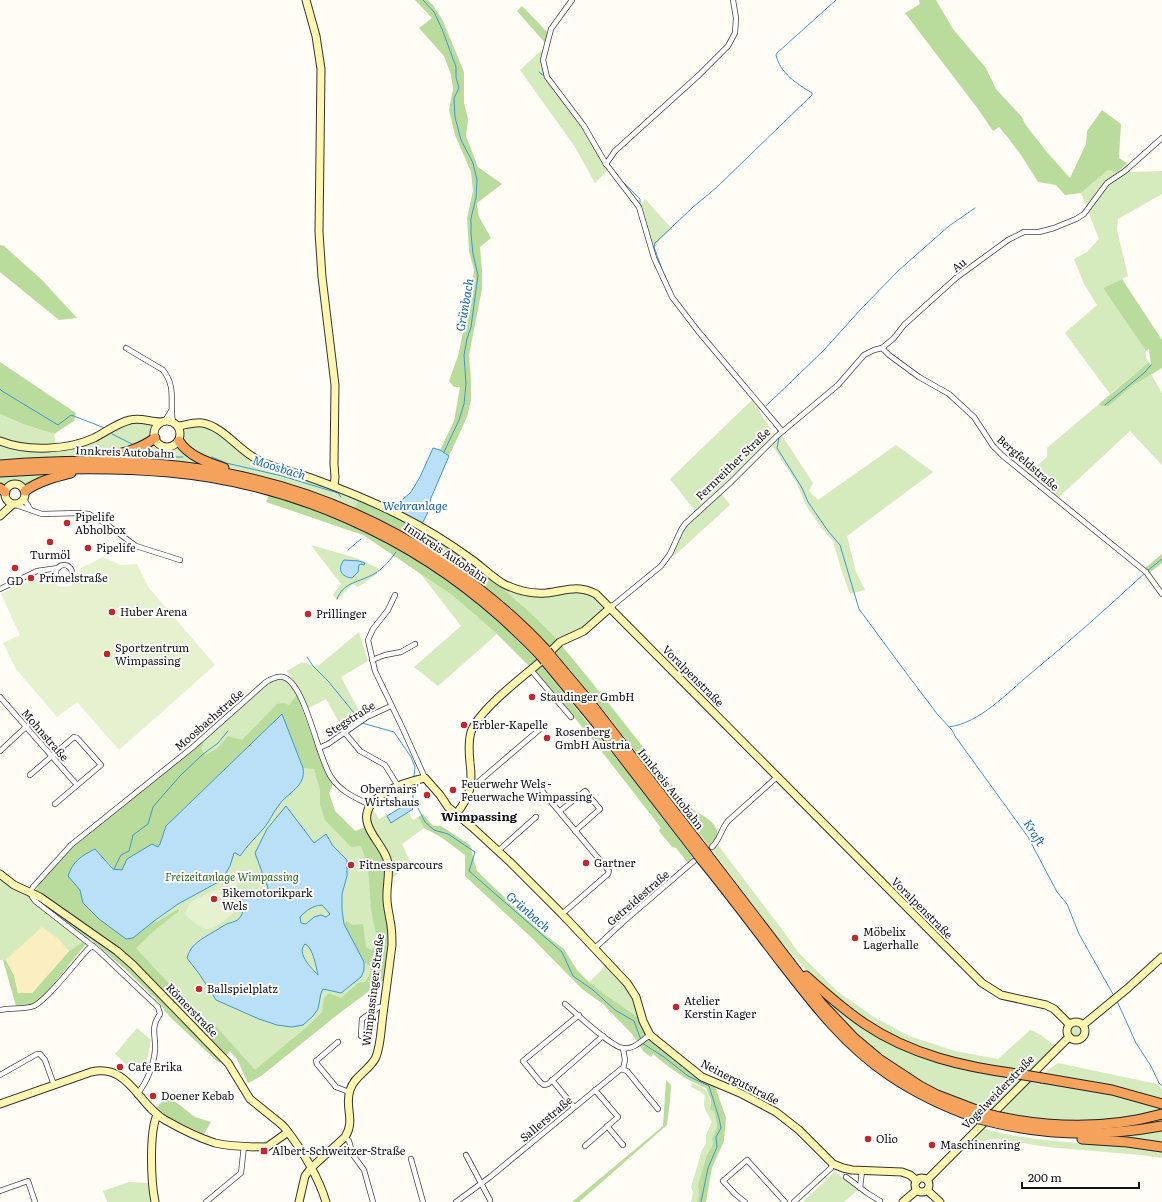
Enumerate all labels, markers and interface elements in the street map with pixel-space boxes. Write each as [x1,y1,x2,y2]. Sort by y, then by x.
street label: Au [948,253,969,275]
water label: Grünbach [451,277,478,333]
street label: Fernreither Straße [691,423,773,503]
street label: Bergfeldstraße [994,431,1063,494]
street label: Innkreis Autobahn [75,441,175,461]
water label: Moosbach [250,450,308,484]
water label: Wehranlage [383,496,448,514]
place label: Pipelife Abholbox [75,508,126,537]
marker: Pipelife Abholbox [62,518,72,528]
street label: Innkreis Autobahn [401,518,492,587]
marker: Turmöl [45,537,55,547]
place label: Pipelife [96,539,136,555]
marker: Pipelife [83,543,93,553]
place label: Turmöl [30,546,71,562]
marker: GD [10,563,20,573]
place label: Primelstraße [39,569,108,585]
place label: GD [7,572,23,588]
marker: Primelstraße [26,573,36,583]
place label: Huber Arena [120,603,187,619]
place label: Prillinger [316,605,367,621]
marker: Huber Arena [107,607,117,617]
marker: Prillinger [303,609,313,619]
place label: Sportzentrum Wimpassing [115,639,190,668]
street label: Voralpenstraße [659,641,728,710]
marker: Sportzentrum Wimpassing [102,649,112,659]
street label: Moosbachstraße [170,685,247,754]
place label: Staudinger GmbH [540,688,635,704]
marker: Staudinger GmbH [527,692,537,702]
street label: Stegstraße [322,696,378,740]
street label: Mohnstraße [18,705,73,764]
place label: Erbler-Kapelle [472,716,548,732]
marker: Erbler-Kapelle [459,720,469,730]
place label: Rosenberg GmbH Austria [555,723,630,752]
marker: Rosenberg GmbH Austria [542,733,552,743]
street label: Innkreis Autobahn [635,744,709,832]
place label: Feuerwehr Wels - Feuerwache Wimpassing [461,775,593,804]
place label: Obermairs' Wirtshaus [360,780,419,809]
marker: Feuerwehr Wels - Feuerwache Wimpassing [448,785,458,795]
marker: Obermairs' Wirtshaus [422,790,432,800]
district label: Wimpassing [441,807,518,825]
water label: Kraft [1020,816,1050,850]
place label: Gartner [594,854,636,870]
place label: Fitnessparcours [359,856,443,872]
marker: Gartner [581,858,591,868]
marker: Fitnessparcours [346,860,356,870]
street label: Getreidestraße [603,865,672,929]
park label: Freizeitanlage Wimpassing [165,868,299,884]
street label: Voralpenstraße [888,873,957,942]
place label: Bikemotorikpark Wels [222,884,313,913]
water label: Grünbach [503,887,555,936]
marker: Bikemotorikpark Wels [209,894,219,904]
place label: Möbelix Lagerhalle [863,923,919,952]
street label: Wimpassinger Straße [357,932,387,1047]
marker: Möbelix Lagerhalle [850,933,860,943]
street label: Römerstraße [163,979,223,1040]
place label: Ballspielplatz [207,980,278,996]
marker: Ballspielplatz [194,984,204,994]
place label: Atelier Kerstin Kager [684,992,757,1021]
marker: Atelier Kerstin Kager [671,1002,681,1012]
street label: Vogelweiderstraße [958,1050,1037,1132]
street label: Neinergutstraße [698,1054,783,1108]
place label: Cafe Erika [128,1058,182,1074]
marker: Cafe Erika [115,1062,125,1072]
place label: Doener Kebab [161,1087,234,1103]
marker: Doener Kebab [148,1091,158,1101]
street label: Sallerstraße [516,1091,575,1145]
place label: Olio [876,1130,898,1146]
marker: Olio [863,1134,873,1144]
place label: Maschinenring [940,1136,1021,1152]
marker: Maschinenring [927,1140,937,1150]
place label: Albert-Schweitzer-Straße [272,1142,406,1158]
marker: Albert-Schweitzer-Straße [259,1146,269,1156]
scale bar [1022,1164,1139,1190]
text: 200 m [1028,1168,1062,1186]

